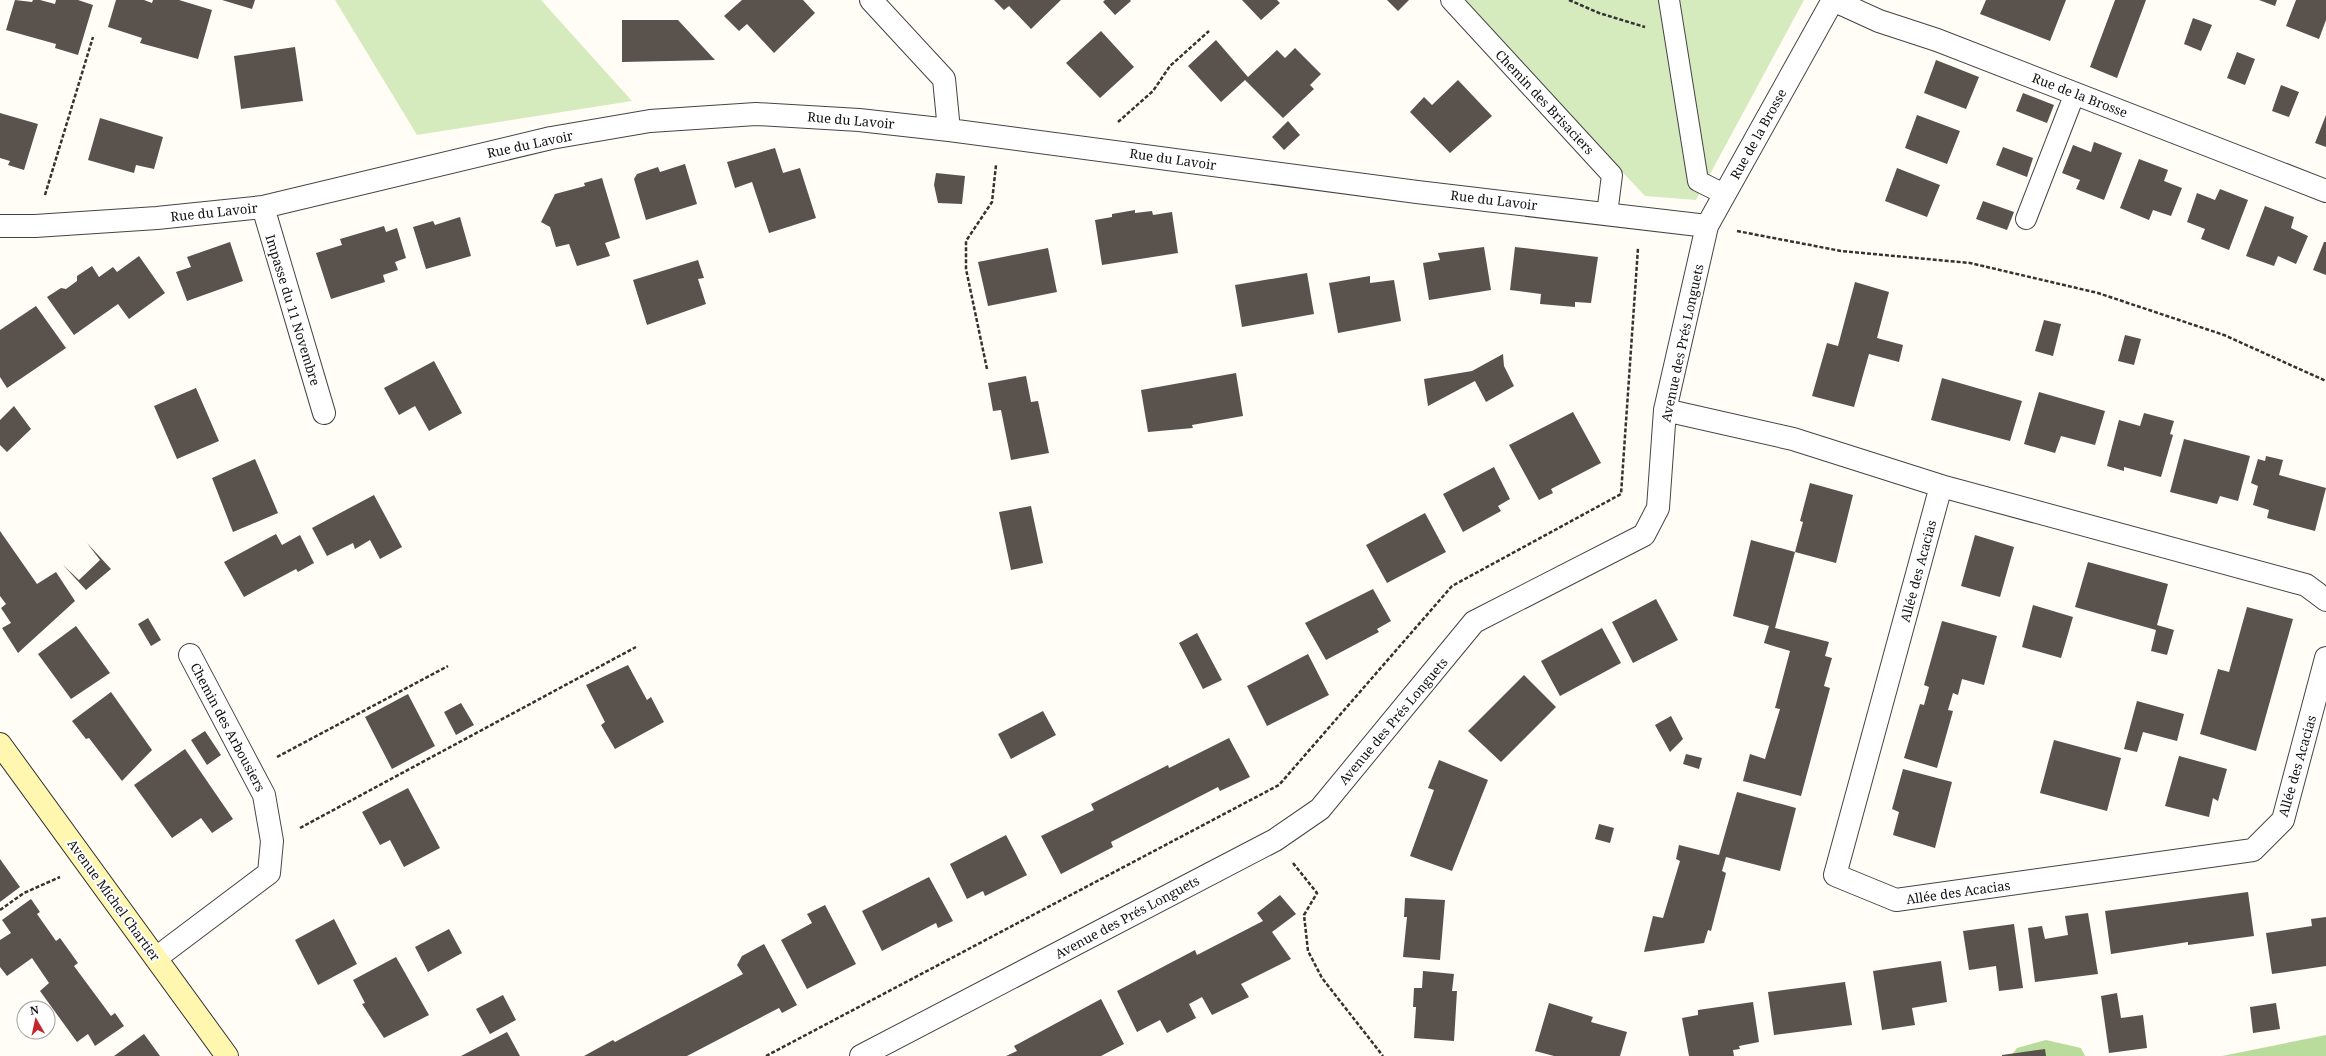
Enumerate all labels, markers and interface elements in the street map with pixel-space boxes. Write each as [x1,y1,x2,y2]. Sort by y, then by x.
street label: Chemin des Brisaciers [1492,46,1598,158]
street label: Rue de la Brosse [2030,69,2130,122]
street label: Rue de la Brosse [1726,85,1790,183]
street label: Rue du Lavoir [807,107,895,133]
street label: Rue du Lavoir [485,126,575,162]
street label: Rue du Lavoir [1128,144,1218,174]
street label: Rue du Lavoir [1449,186,1539,214]
street label: Rue du Lavoir [170,198,258,226]
street label: Impasse du 11 Novembre [261,232,325,388]
street label: Avenue des Prés Longuets [1656,262,1708,424]
street label: Allée des Acacias [1896,518,1940,624]
street label: Avenue des Prés Longuets [1334,654,1452,788]
street label: Chemin des Arbousiers [186,659,270,795]
street label: Allée des Acacias [2274,713,2320,819]
street label: Avenue Michel Chartier [64,835,164,965]
street label: Avenue des Prés Longuets [1052,871,1202,963]
street label: Allée des Acacias [1905,876,2011,908]
north arrow [16,1000,56,1040]
text: N [29,1001,40,1018]

